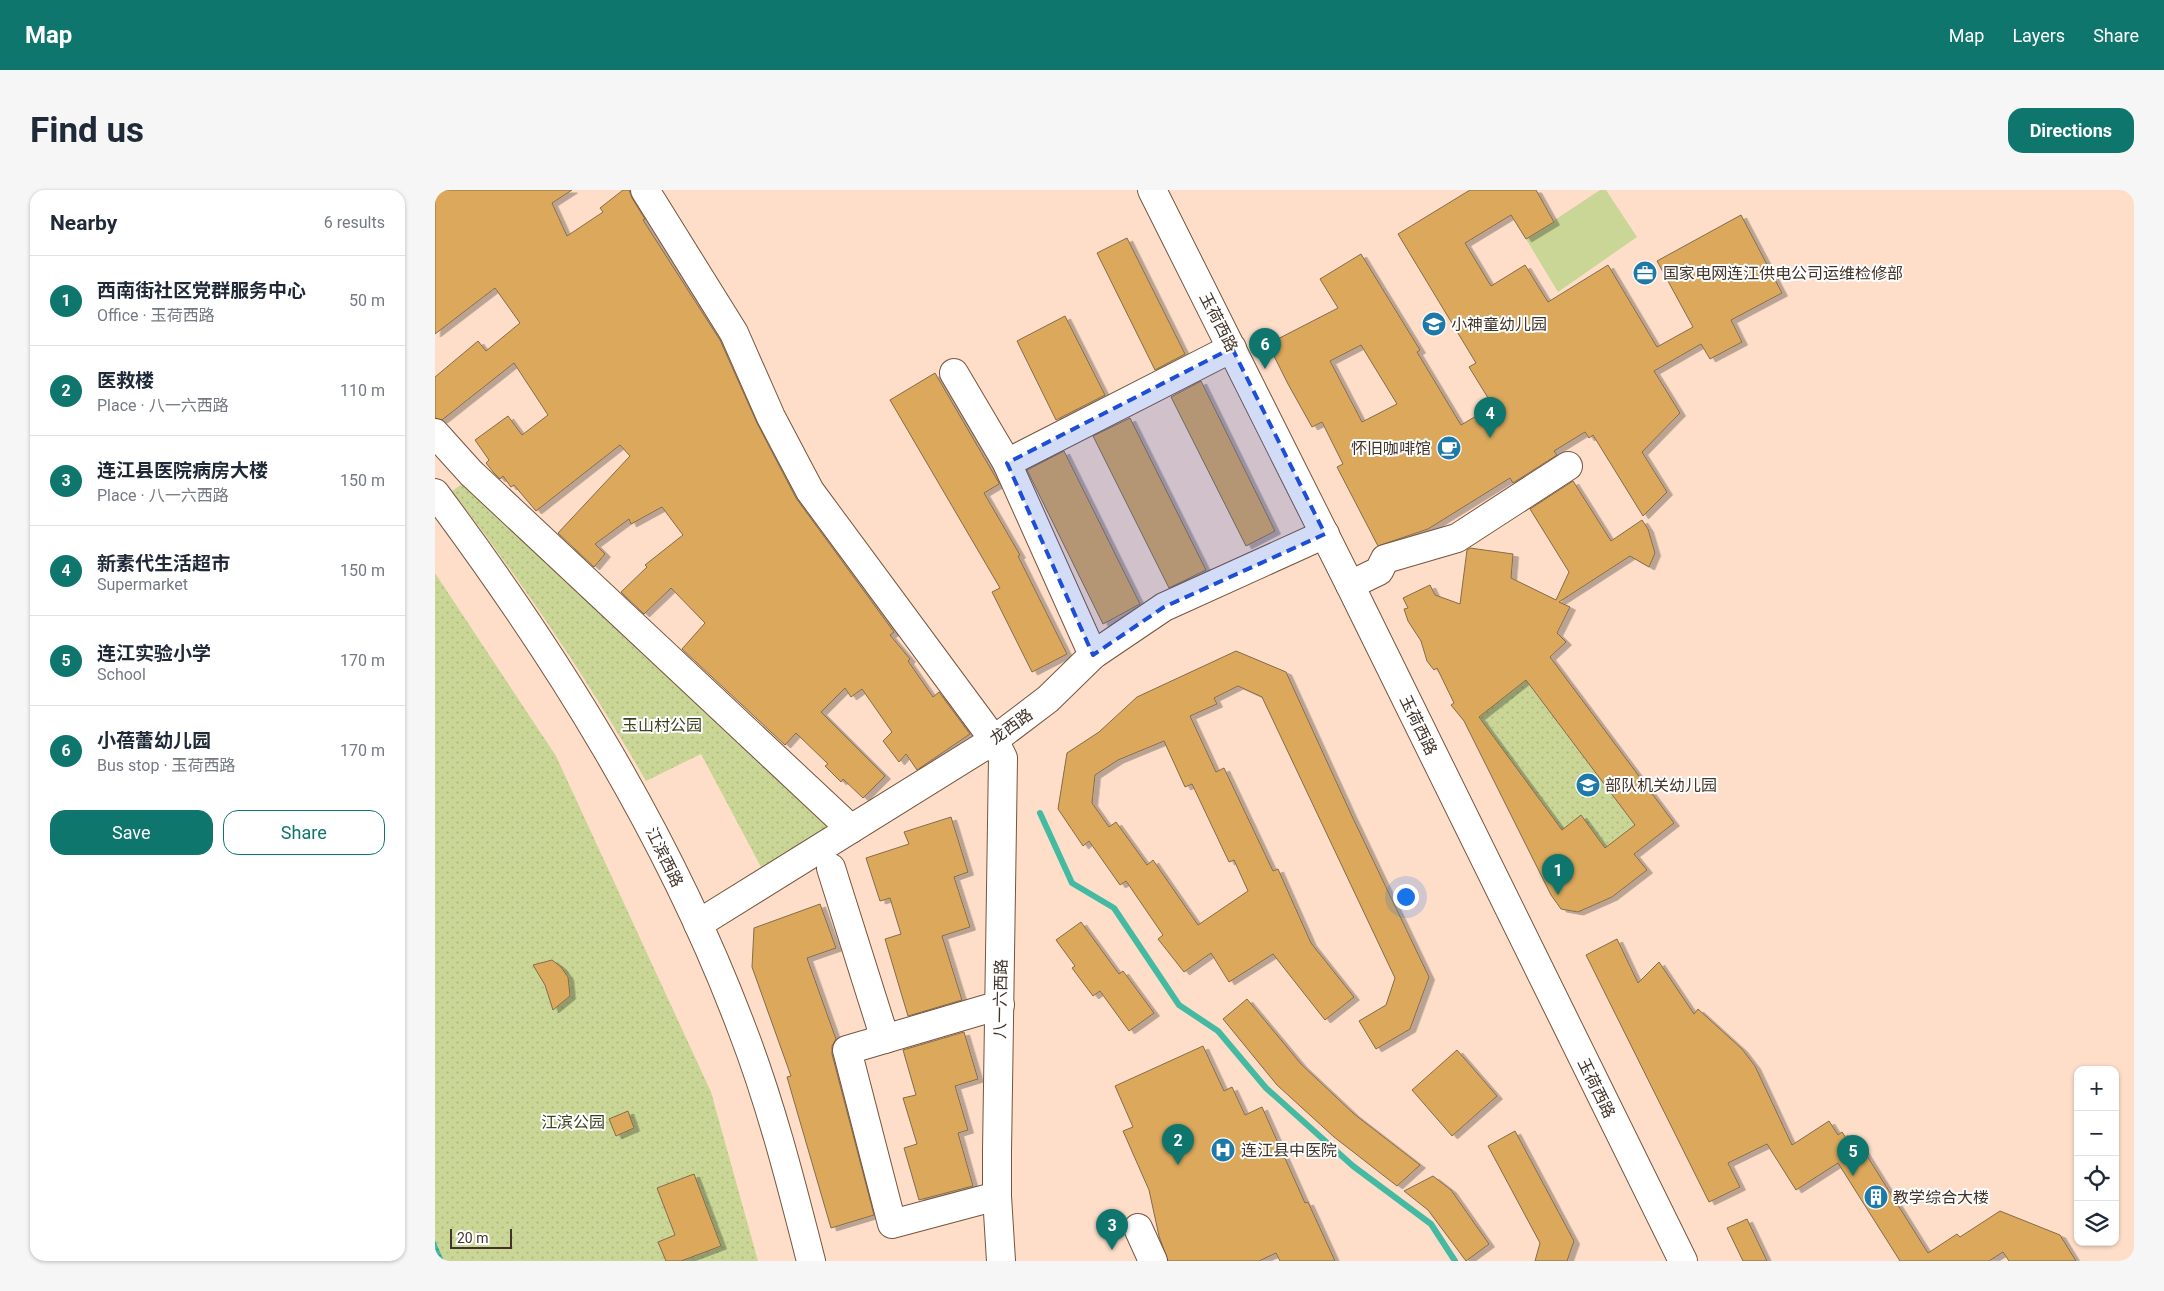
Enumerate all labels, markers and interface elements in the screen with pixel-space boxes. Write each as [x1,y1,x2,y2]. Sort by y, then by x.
text: Map [25,21,72,49]
text: Map [1949,25,1984,46]
text: Layers [2012,25,2065,46]
text: Share [2093,25,2139,46]
button: Directions [2008,108,2134,153]
text: Find us [30,110,144,151]
text: Nearby [50,211,117,235]
text: 6 results [324,213,385,232]
office icon: 国家电网连江供电公司运维检修部 [1632,260,1658,286]
place label: 国家电网连江供电公司运维检修部 [1663,264,1903,283]
text: 西南街社区党群服务中心 [97,279,306,302]
street label: 玉荷西路 [1196,289,1242,355]
text: 1 [61,291,71,310]
text: 50 m [349,291,385,310]
text: Office · 玉荷西路 [97,306,215,325]
school or university icon: 小神童幼儿园 [1421,311,1447,337]
place label: 小神童幼儿园 [1451,315,1547,334]
pin: 6 [1249,328,1281,369]
text: 医救楼 [97,369,154,392]
text: 2 [61,381,71,400]
text: 110 m [340,381,385,400]
text: Place · 八一六西路 [97,396,229,415]
pin: 4 [1474,397,1506,438]
cafe icon: 怀旧咖啡馆 [1436,435,1462,461]
place label: 怀旧咖啡馆 [1351,439,1431,458]
text: 连江县医院病房大楼 [97,459,268,482]
text: 3 [61,471,71,490]
text: 150 m [340,471,385,490]
text: Place · 八一六西路 [97,486,229,505]
text: 新素代生活超市 [97,552,230,575]
text: 4 [61,561,71,580]
text: 150 m [340,561,385,580]
text: Supermarket [97,575,188,594]
text: 连江实验小学 [97,642,211,665]
text: 5 [61,651,71,670]
text: 170 m [340,651,385,670]
text: School [97,665,146,684]
street label: 玉荷西路 [1396,692,1441,758]
street label: 龙西路 [986,705,1036,748]
park label: 玉山村公园 [622,716,702,735]
text: 小蓓蕾幼儿园 [97,729,211,752]
text: 6 [61,741,71,760]
text: 170 m [340,741,385,760]
text: Bus stop · 玉荷西路 [97,756,236,775]
school or university icon: 部队机关幼儿园 [1575,772,1601,798]
place label: 部队机关幼儿园 [1605,776,1717,795]
button: Save [50,810,213,855]
button: Share [223,810,385,855]
street label: 江滨西路 [642,824,687,890]
pin: 1 [1542,854,1574,895]
your location [1393,884,1419,910]
street label: 八一六西路 [990,959,1011,1039]
street label: 玉荷西路 [1574,1055,1619,1121]
map controls [2074,1066,2119,1246]
button: + [2074,1066,2119,1111]
button: − [2074,1111,2119,1156]
park label: 江滨公园 [541,1113,605,1132]
pin: 2 [1162,1124,1194,1165]
pin: 5 [1837,1135,1869,1176]
hospital icon: 连江县中医院 [1210,1137,1236,1163]
place label: 连江县中医院 [1241,1141,1337,1160]
button: locate [2074,1156,2119,1201]
building icon: 教学综合大楼 [1863,1184,1889,1210]
place label: 教学综合大楼 [1893,1188,1989,1207]
button: layers [2074,1201,2119,1246]
pin: 3 [1096,1209,1128,1250]
scale bar [450,1226,513,1249]
text: 20 m [457,1230,489,1246]

